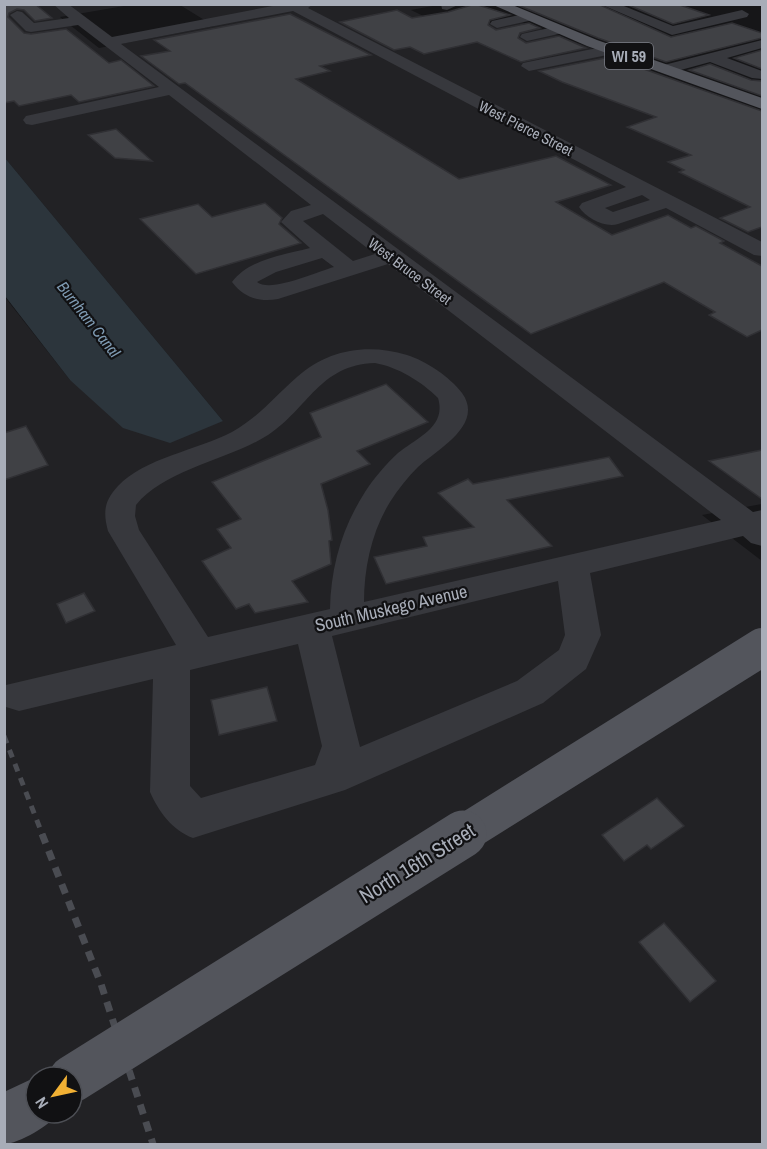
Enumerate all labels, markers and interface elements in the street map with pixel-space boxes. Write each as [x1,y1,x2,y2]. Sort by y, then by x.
road number: WI 59 [605,43,653,69]
street label: West Pierce Street [475,95,577,161]
street label: West Bruce Street [364,233,457,310]
water label: Burnham Canal [52,276,126,363]
street label: South Muskego Avenue [312,578,470,638]
street label: North 16th Street [354,816,480,910]
north arrow [24,1065,84,1125]
text: N [30,1093,53,1113]

